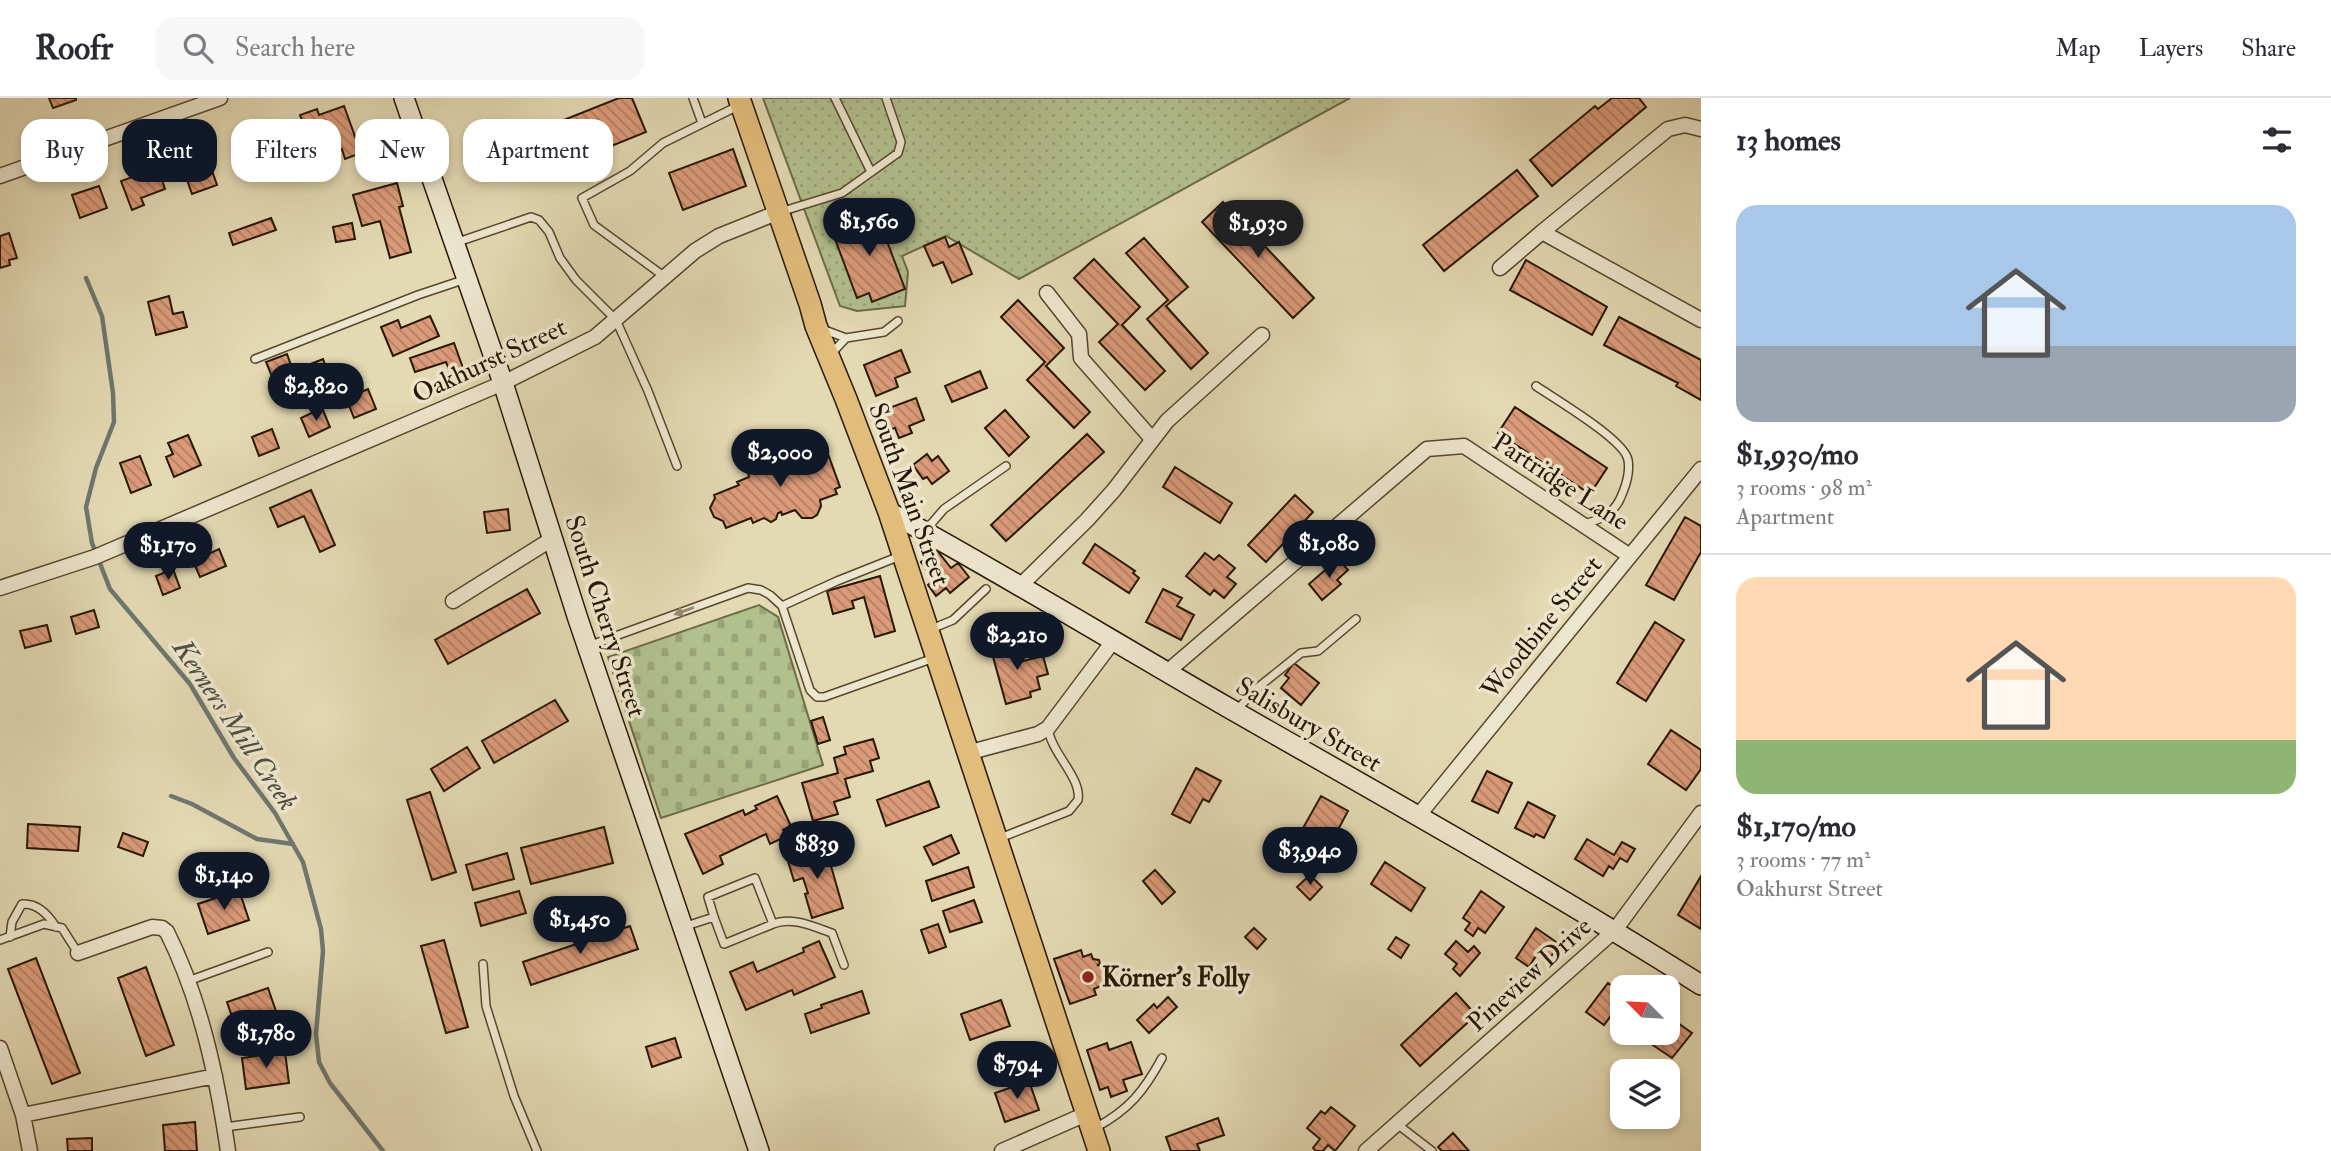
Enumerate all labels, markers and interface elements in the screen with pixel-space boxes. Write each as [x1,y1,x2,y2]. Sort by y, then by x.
search box [155,17,645,80]
text: Roofr [35,28,113,69]
icon: search [179,29,217,67]
text: Search here [235,32,355,64]
text: Map [2056,33,2101,64]
text: Layers [2139,33,2203,64]
text: Share [2241,33,2296,64]
chip: Buy [21,119,108,182]
chip: Rent [122,119,217,182]
chip: Filters [231,119,341,182]
chip: New [355,119,449,182]
chip: Apartment [463,119,613,182]
icon: filters [2258,121,2296,159]
text: 13 homes [1736,122,1841,159]
pin: $1,560 [812,198,926,258]
pin: $1,930 [1201,200,1315,260]
text: $1,560 [839,206,899,235]
text: $1,930 [1228,208,1288,237]
icon: home [1953,250,2079,376]
street label: Oakhurst Street [407,311,572,411]
pin: $2,820 [259,364,373,423]
text: $2,820 [284,371,348,400]
street label: South Main Street [861,399,957,590]
street label: Partridge Lane [1486,426,1635,538]
pin: $2,000 [723,430,837,489]
text: $1,930/mo [1736,436,1858,473]
text: $2,000 [747,437,813,466]
text: 3 rooms · 98 m² [1736,473,1872,502]
text: Apartment [1736,502,1834,531]
street label: South Cherry Street [557,511,653,721]
pin: $1,080 [1272,520,1386,580]
pin: $1,170 [111,522,225,582]
text: $1,080 [1298,528,1360,557]
text: $1,170 [139,530,197,559]
street label: Woodbine Street [1474,550,1609,706]
one-way arrow [673,606,694,617]
pin: $2,210 [960,612,1074,672]
text: $2,210 [986,620,1048,649]
icon: home [1953,622,2079,748]
water label: Kerners Mill Creek [163,631,305,817]
street label: Salisbury Street [1230,670,1387,779]
text: $1,170/mo [1736,808,1856,845]
pin: $839 [776,822,858,881]
pin: $3,940 [1253,828,1367,887]
text: $839 [795,829,839,858]
text: $3,940 [1278,835,1342,864]
text: 3 rooms · 77 m² [1736,845,1871,874]
pin: $1,140 [167,852,281,912]
text: $1,140 [194,860,254,889]
text: Oakhurst Street [1736,874,1883,903]
pin: $1,450 [523,896,637,956]
text: $1,450 [549,904,611,933]
street label: Pineview Drive [1461,911,1599,1039]
place label: Körner's Folly [1102,962,1251,995]
marker: Körner's Folly [1080,969,1096,985]
north arrow [1610,975,1680,1045]
map controls [1610,975,1680,1129]
pin: $1,780 [209,1010,323,1070]
text: $1,780 [237,1018,295,1047]
pin: $794 [976,1042,1058,1101]
text: $794 [993,1049,1041,1078]
button: layers [1610,1059,1680,1129]

